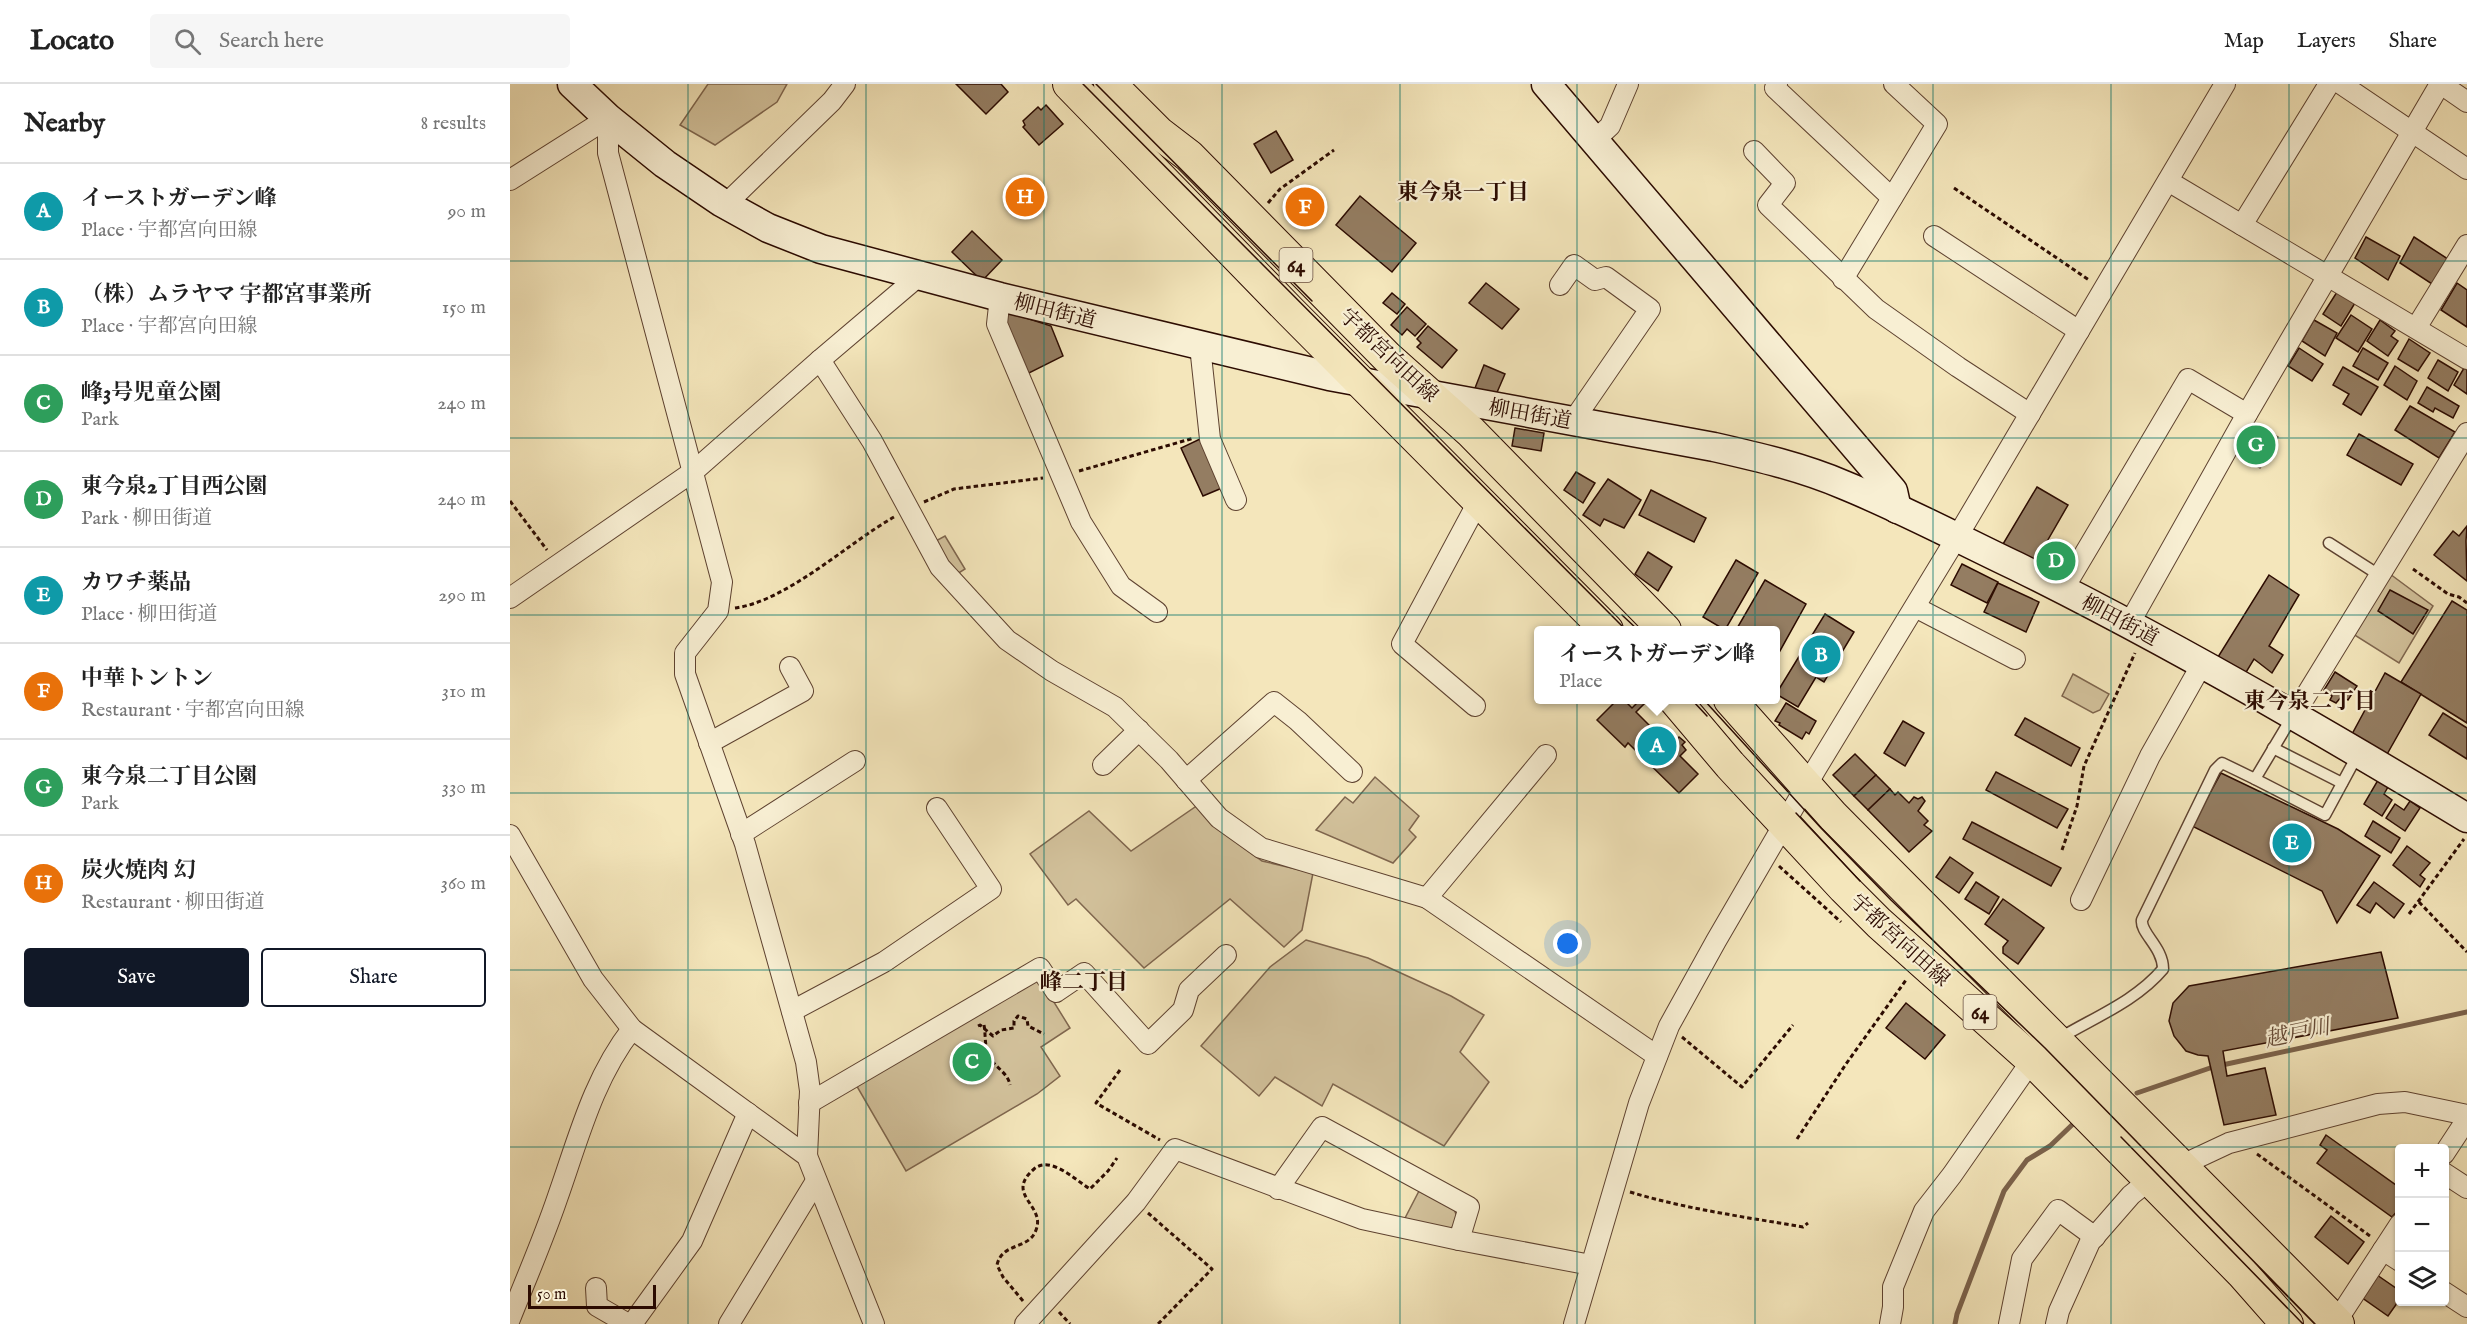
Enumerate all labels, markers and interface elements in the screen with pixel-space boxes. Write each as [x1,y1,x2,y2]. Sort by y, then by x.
search box [150,14,570,68]
text: Locato [30,24,114,59]
icon: search [171,25,204,58]
text: Search here [219,27,324,55]
text: Map [2224,28,2264,55]
text: Layers [2297,28,2356,55]
text: Share [2389,28,2437,55]
text: Nearby [24,107,105,140]
text: 8 results [420,111,486,136]
pin: H [1006,174,1044,220]
district label: 東今泉一丁目 [1397,179,1529,207]
pin: F [1286,184,1324,230]
text: イーストガーデン峰 [81,185,277,213]
text: A [37,199,50,224]
text: 90 m [448,199,486,224]
text: Place · 宇都宮向田線 [81,218,258,243]
road number: 64 [1280,248,1312,282]
text: （株）ムラヤマ 宇都宮事業所 [81,281,372,309]
street label: 柳田街道 [1011,289,1099,336]
text: B [37,295,50,320]
text: 150 m [442,295,486,320]
street label: 宇都宮向田線 [1333,303,1443,409]
text: Place · 宇都宮向田線 [81,314,258,339]
text: 峰3号児童公園 [81,379,221,407]
text: C [36,391,51,416]
text: 240 m [437,391,486,416]
street label: 柳田街道 [1486,395,1573,436]
text: Park [81,407,119,432]
pin: G [2236,422,2276,468]
text: 東今泉2丁目西公園 [81,473,267,501]
text: D [35,487,52,512]
text: 240 m [437,487,486,512]
text: Park · 柳田街道 [81,506,212,531]
pin: D [2036,538,2076,584]
text: カワチ薬品 [81,569,191,597]
text: E [37,583,50,608]
text: 290 m [438,583,486,608]
street label: 柳田街道 [2076,590,2163,653]
text: Place · 柳田街道 [81,602,218,627]
popup [1534,626,1780,704]
pin: B [1802,632,1840,678]
text: イーストガーデン峰 [1559,641,1755,669]
text: 中華トントン [81,665,213,693]
text: Place [1559,669,1603,694]
text: F [37,679,50,704]
text: 310 m [442,679,486,704]
district label: 東今泉二丁目 [2244,688,2376,716]
text: Restaurant · 宇都宮向田線 [81,698,305,723]
pin: A [1638,724,1676,768]
text: 東今泉二丁目公園 [81,763,257,791]
text: G [36,775,51,800]
text: 330 m [441,775,486,800]
text: Park [81,791,119,816]
pin: E [2272,820,2312,866]
text: 炭火焼肉 幻 [81,857,196,885]
text: H [35,871,52,896]
text: 360 m [440,871,486,896]
street label: 宇都宮向田線 [1843,889,1955,993]
text: Restaurant · 柳田街道 [81,890,265,915]
your location [1553,929,1582,958]
button: Save [24,948,249,1007]
button: Share [261,948,486,1007]
district label: 峰二丁目 [1040,969,1128,997]
road number: 64 [1964,995,1996,1029]
water label: 越戸川 [2262,1013,2335,1055]
pin: C [952,1040,992,1084]
map controls [2395,1144,2449,1306]
button: + [2395,1144,2449,1198]
button: − [2395,1198,2449,1252]
button: layers [2395,1252,2449,1306]
scale bar [528,1282,656,1310]
text: 50 m [537,1285,566,1305]

